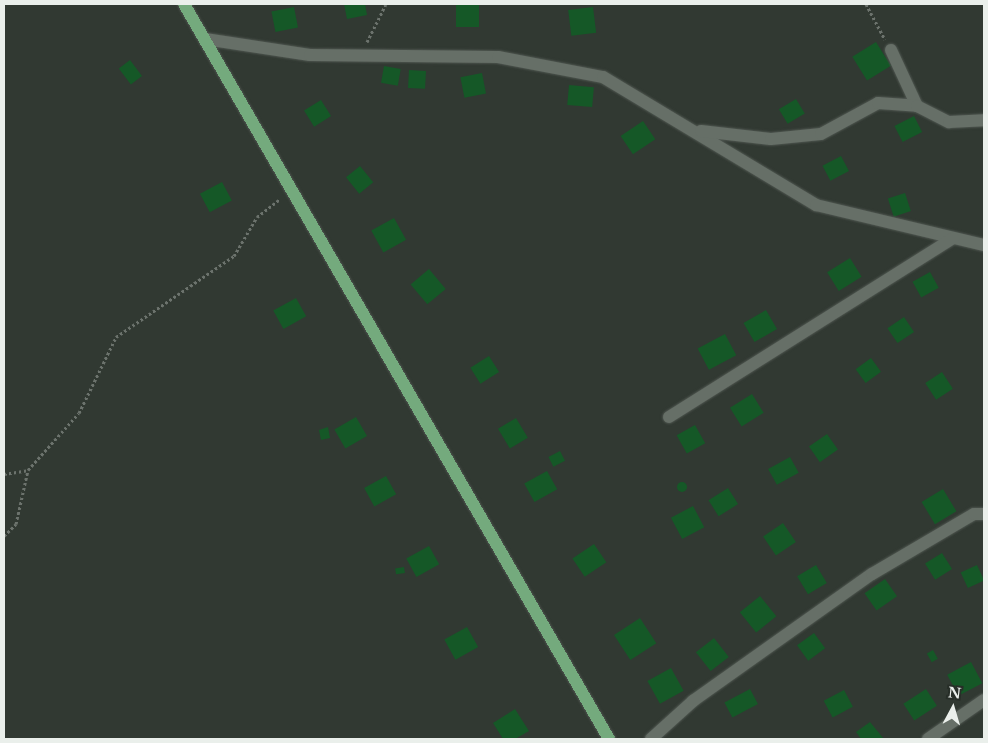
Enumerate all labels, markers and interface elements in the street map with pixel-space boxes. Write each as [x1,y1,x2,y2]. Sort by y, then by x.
north arrow [928,683,978,733]
text: N [947,683,962,703]

